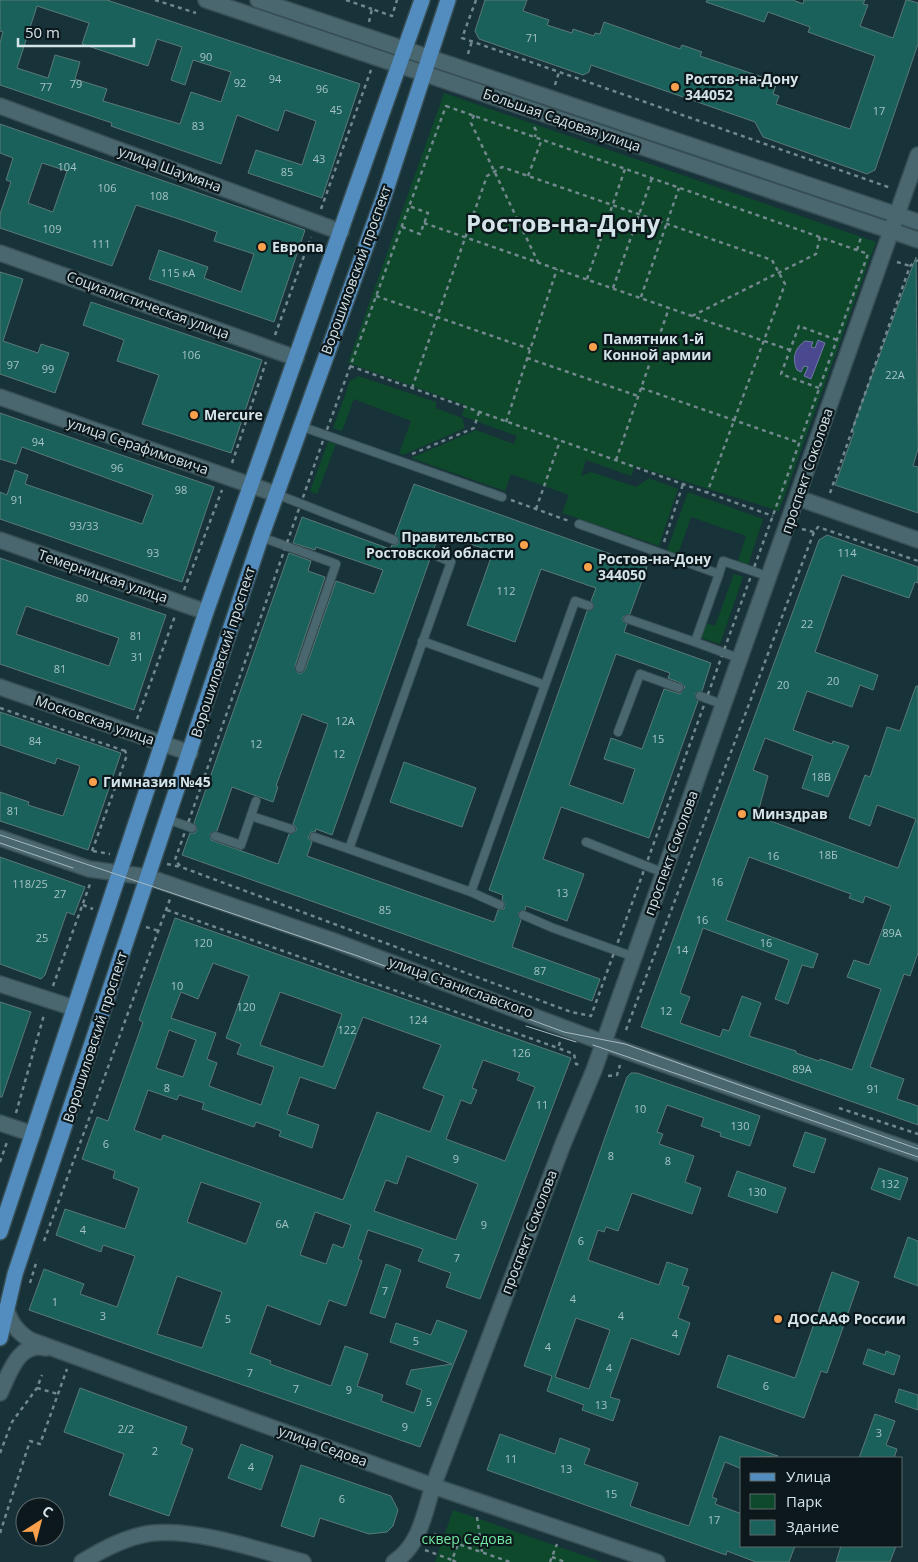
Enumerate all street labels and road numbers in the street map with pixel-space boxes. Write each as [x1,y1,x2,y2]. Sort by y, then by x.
street label: Большая Садовая улица [481,84,644,155]
street label: улица Шаумяна [116,141,224,196]
street label: Ворошиловский проспект [316,182,395,357]
street label: Социалистическая улица [64,266,232,343]
street label: проспект Соколова [776,406,837,536]
street label: улица Серафимовича [65,412,211,479]
street label: Темерницкая улица [36,544,170,607]
street label: Ворошиловский проспект [186,564,259,740]
street label: Московская улица [33,690,157,749]
street label: проспект Соколова [639,788,702,918]
street label: Ворошиловский проспект [58,949,131,1125]
street label: улица Станиславского [386,952,536,1022]
street label: проспект Соколова [496,1167,561,1297]
street label: улица Седова [276,1421,370,1470]

